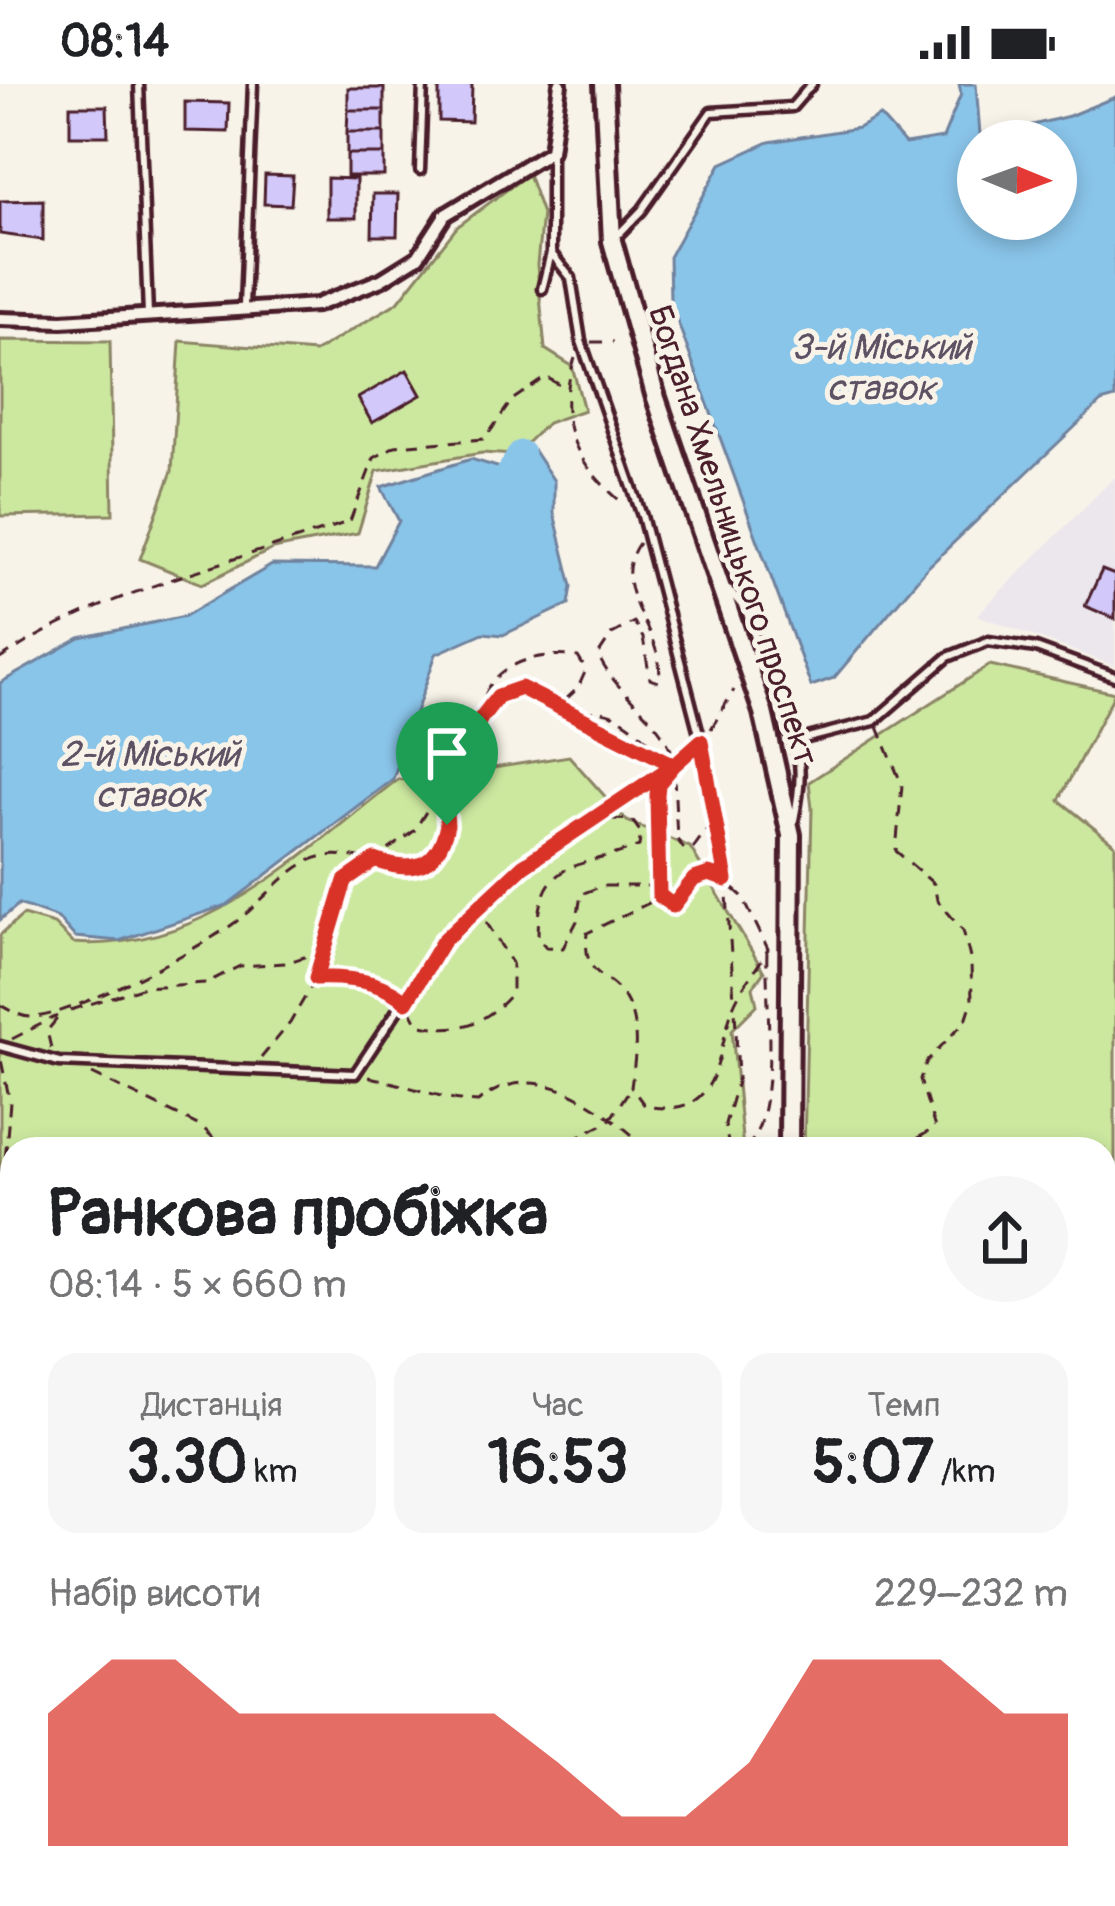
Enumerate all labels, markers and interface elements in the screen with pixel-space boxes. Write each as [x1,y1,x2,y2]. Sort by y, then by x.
text: 08:14 [60,14,169,70]
north arrow [957,120,1077,240]
map controls [957,120,1077,240]
street label: Богдана Хмельницького проспект [639,300,827,771]
water label: 3-й Міський ставок [791,325,973,411]
pin [396,702,498,825]
icon: arrive [414,720,480,786]
water label: 2-й Міський ставок [60,732,243,818]
text: Ранкова пробіжка [48,1173,548,1256]
button: share [942,1176,1068,1302]
text: 08:14 · 5 × 660 m [48,1260,347,1309]
text: Дистанція [141,1385,283,1426]
text: Час [532,1385,584,1426]
text: Темп [867,1385,941,1426]
text: 3.30 [126,1426,247,1501]
text: 16:53 [488,1426,628,1501]
text: 5:07 [812,1426,934,1501]
text: km [247,1451,298,1492]
text: /km [934,1451,996,1492]
text: Набір висоти [48,1569,260,1618]
text: 229–232 m [874,1569,1068,1618]

